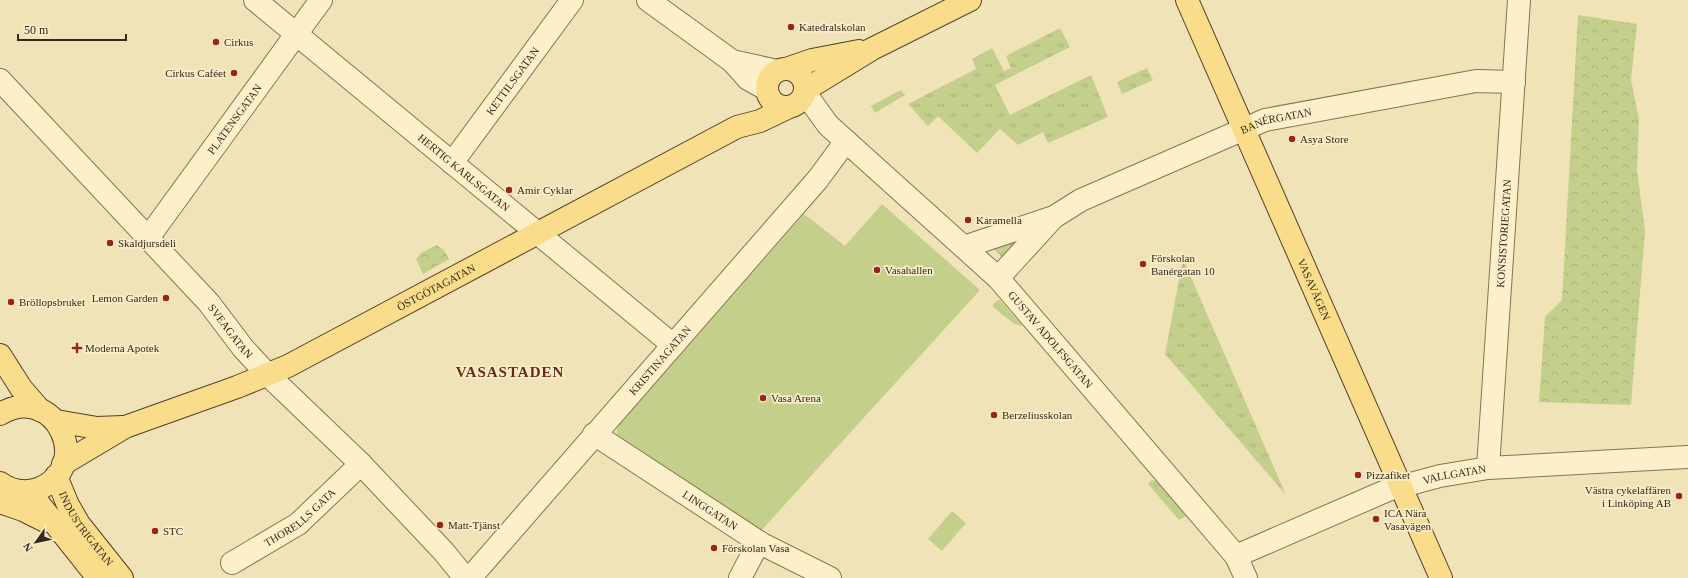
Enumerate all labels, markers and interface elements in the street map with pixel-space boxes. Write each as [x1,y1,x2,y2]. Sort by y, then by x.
scale bar [18,16,126,42]
place label: Katedralskolan [799,21,866,33]
marker: Katedralskolan [786,22,796,32]
text: 50 m [24,23,49,37]
place label: Cirkus [224,36,253,48]
marker: Cirkus [211,37,221,47]
street label: KETTILSGATAN [484,45,541,117]
place label: Cirkus Caféet [165,67,226,79]
marker: Cirkus Caféet [229,68,239,78]
street label: PLATENSGATAN [205,82,264,156]
street label: BANÉRGATAN [1238,105,1313,136]
street label: HERTIG KARLSGATAN [416,131,512,214]
place label: Asya Store [1300,133,1349,145]
marker: Asya Store [1287,134,1297,144]
street label: KONSISTORIEGATAN [1494,179,1513,288]
place label: Amir Cyklar [517,184,573,196]
marker: Amir Cyklar [504,185,514,195]
place label: Karamella [976,214,1022,226]
marker: Karamella [963,215,973,225]
place label: Skaldjursdeli [118,237,176,249]
marker: Skaldjursdeli [105,238,115,248]
place label: Förskolan Banérgatan 10 [1151,252,1215,277]
street label: VASAVÄGEN [1295,257,1333,322]
marker: Förskolan Banérgatan 10 [1138,259,1148,269]
street label: ÖSTGÖTAGATAN [395,261,477,313]
place label: Vasahallen [885,264,933,276]
marker: Vasahallen [872,265,882,275]
street label: GUSTAV ADOLFSGATAN [1006,289,1095,390]
place label: Lemon Garden [92,292,158,304]
marker: Lemon Garden [161,293,171,303]
place label: Bröllopsbruket [19,296,85,308]
marker: Bröllopsbruket [6,297,16,307]
street label: SVEAGATAN [206,302,255,361]
street label: KRISTINAGATAN [627,323,693,397]
place label: Moderna Apotek [85,342,160,354]
marker: Moderna Apotek [72,343,82,353]
district label: VASASTADEN [456,364,564,380]
place label: Vasa Arena [771,392,821,404]
marker: Vasa Arena [758,393,768,403]
place label: Berzeliusskolan [1002,409,1073,421]
marker: Berzeliusskolan [989,410,999,420]
street label: VALLGATAN [1421,462,1487,486]
place label: Pizzafiket [1366,469,1410,481]
marker: Pizzafiket [1353,470,1363,480]
place label: Västra cykelaffären i Linköping AB [1585,484,1671,509]
street label: THORELLS GATA [262,486,338,549]
street label: LINGGATAN [681,488,740,532]
street label: INDUSTRIGATAN [57,489,116,568]
marker: Västra cykelaffären i Linköping AB [1674,491,1684,501]
place label: ICA Nära Vasavägen [1384,507,1432,532]
marker: ICA Nära Vasavägen [1371,514,1381,524]
place label: Matt-Tjänst [448,519,500,531]
marker: Matt-Tjänst [435,520,445,530]
north arrow [16,522,56,562]
place label: STC [163,525,183,537]
marker: STC [150,526,160,536]
text: N [20,541,35,554]
place label: Förskolan Vasa [722,542,789,554]
marker: Förskolan Vasa [709,543,719,553]

